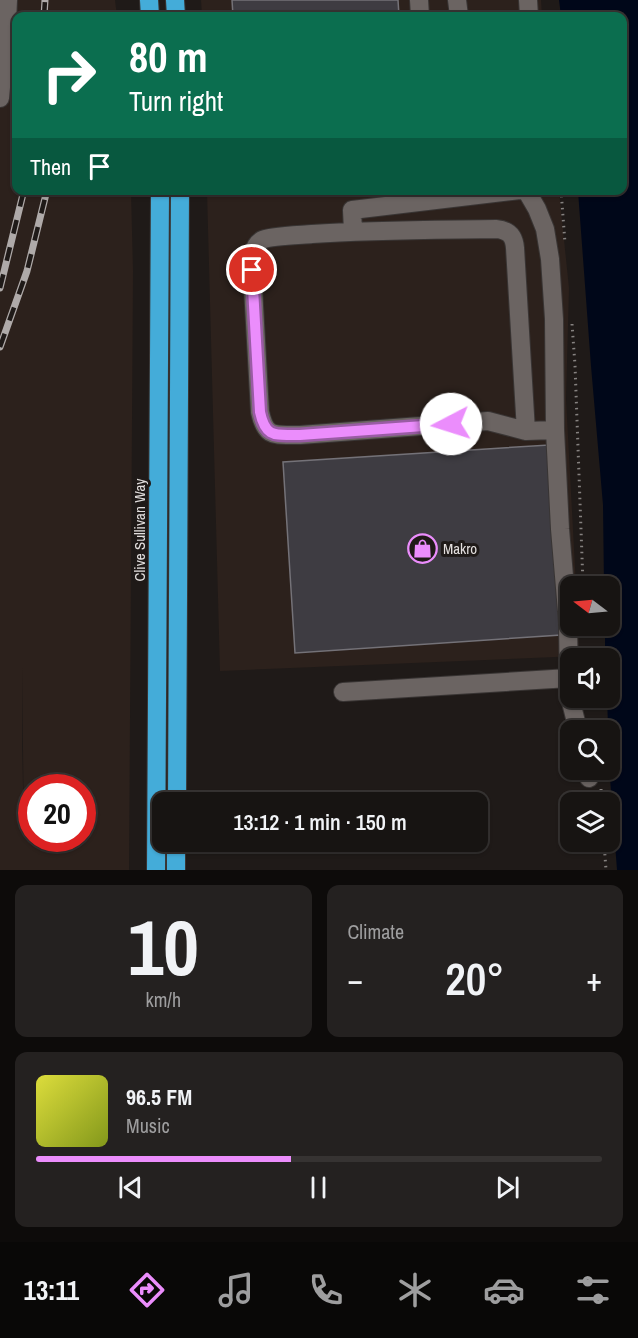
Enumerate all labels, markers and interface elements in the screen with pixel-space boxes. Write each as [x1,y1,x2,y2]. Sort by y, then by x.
text: 80 m [129,29,208,85]
icon: right [30,36,108,114]
text: Turn right [129,83,223,119]
icon: arrive [83,150,116,183]
text: Then [30,152,71,182]
pin [226,244,277,295]
icon: arrive [235,253,268,286]
position arrow [419,392,483,456]
street label: Clive Sullivan Way [129,478,150,581]
shop icon: Makro [406,533,438,565]
place label: Makro [443,538,477,559]
north arrow [560,576,620,636]
map controls [560,576,620,852]
button: sound [560,648,620,708]
button: search [560,720,620,780]
speed limit sign: 20 [18,774,96,852]
button: layers [560,792,620,852]
text: 13:12 · 1 min · 150 m [233,807,407,837]
text: 10 [128,894,199,999]
text: Climate [348,918,404,945]
text: 20° [445,948,504,1009]
text: − [348,957,363,1001]
text: + [586,957,602,1001]
text: km/h [145,986,181,1013]
text: 96.5 FM [126,1082,192,1112]
text: Music [126,1112,170,1139]
icon: previous [114,1171,147,1204]
icon: pause [302,1171,335,1204]
icon: next [491,1171,524,1204]
icon: directions [126,1269,168,1311]
icon: music [215,1269,257,1311]
icon: phone [305,1269,347,1311]
icon: climate [394,1269,436,1311]
icon: car [483,1269,525,1311]
icon: filters [572,1269,614,1311]
text: 13:11 [24,1272,79,1308]

